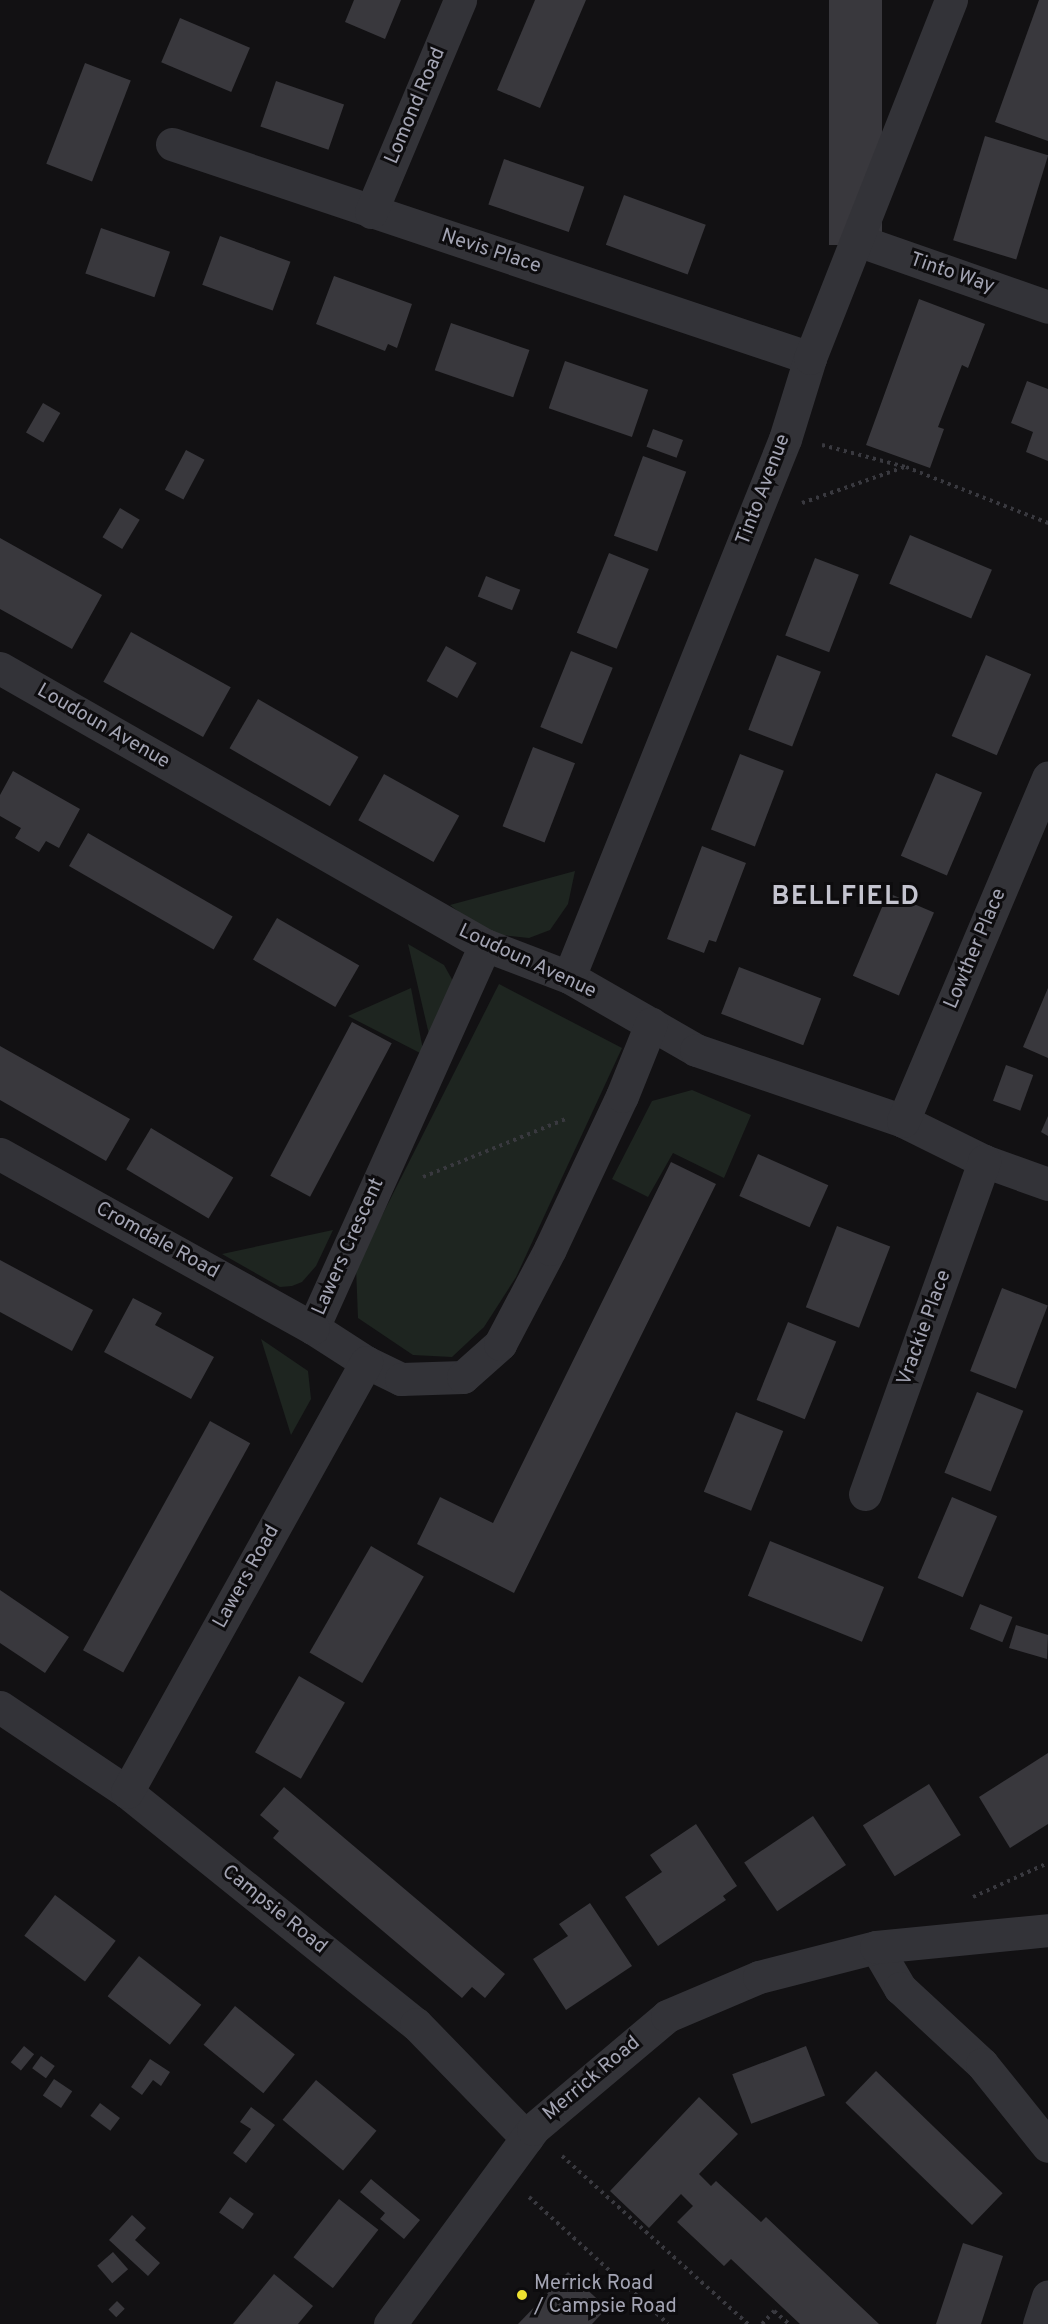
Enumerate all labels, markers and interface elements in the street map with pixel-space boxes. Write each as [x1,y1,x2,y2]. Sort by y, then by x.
street label: Lomond Road [381,44,451,168]
street label: Nevis Place [438,225,544,279]
street label: Tinto Way [906,248,998,300]
street label: Tinto Avenue [732,431,796,549]
street label: Loudoun Avenue [32,679,174,775]
district label: BELLFIELD [772,882,920,914]
street label: Lowther Place [940,885,1012,1013]
street label: Loudoun Avenue [454,919,600,1005]
street label: Lawers Crescent [308,1175,390,1319]
street label: Cromdale Road [91,1197,223,1285]
street label: Vrackie Place [893,1267,957,1389]
street label: Lawers Road [209,1521,285,1633]
street label: Campsie Road [217,1860,331,1960]
street label: Merrick Road [539,2032,645,2126]
place label: Merrick Road / Campsie Road [534,2272,677,2319]
marker: Merrick Road / Campsie Road [515,2288,529,2302]

